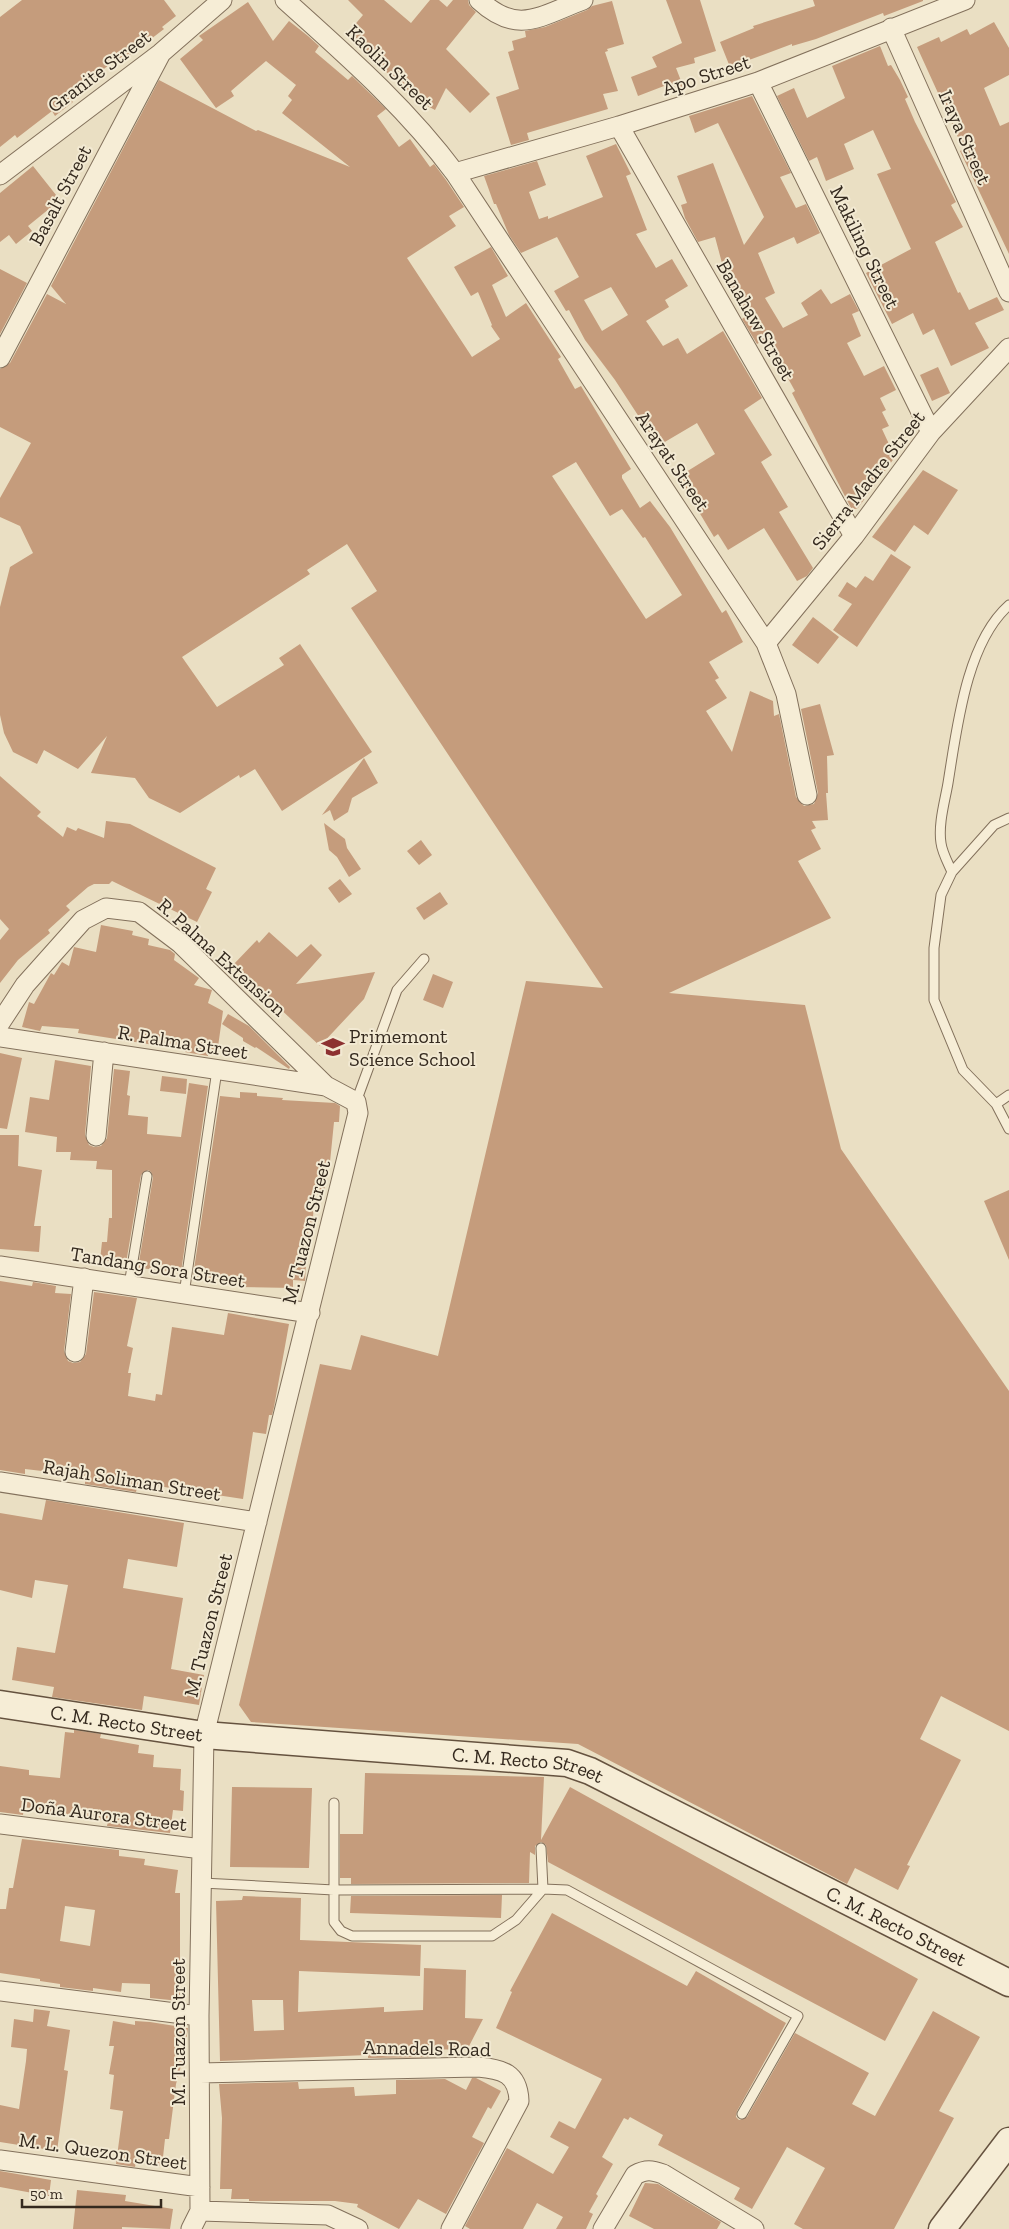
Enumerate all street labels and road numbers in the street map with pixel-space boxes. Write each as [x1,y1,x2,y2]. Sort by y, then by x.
street label: Kaolin Street [341,19,439,115]
street label: Granite Street [43,24,156,118]
street label: Apo Street [659,49,754,101]
street label: Iraya Street [933,86,997,189]
street label: Basalt Street [24,140,97,249]
street label: Makiling Street [825,182,905,313]
street label: Banahaw Street [712,255,801,385]
street label: Sierra Madre Street [806,405,930,554]
street label: Arayat Street [631,407,715,516]
street label: R. Palma Extension [153,893,292,1022]
street label: R. Palma Street [116,1020,250,1064]
street label: M. Tuazon Street [277,1157,336,1306]
street label: Tandang Sora Street [69,1241,248,1293]
street label: Rajah Soliman Street [41,1454,223,1506]
street label: M. Tuazon Street [179,1550,238,1699]
street label: C. M. Recto Street [49,1700,205,1747]
street label: C. M. Recto Street [451,1742,609,1788]
street label: Doña Aurora Street [20,1792,189,1836]
street label: C. M. Recto Street [822,1881,971,1972]
street label: M. Tuazon Street [166,1958,190,2106]
street label: Annadels Road [363,2035,491,2061]
street label: M. L. Quezon Street [17,2127,189,2175]

